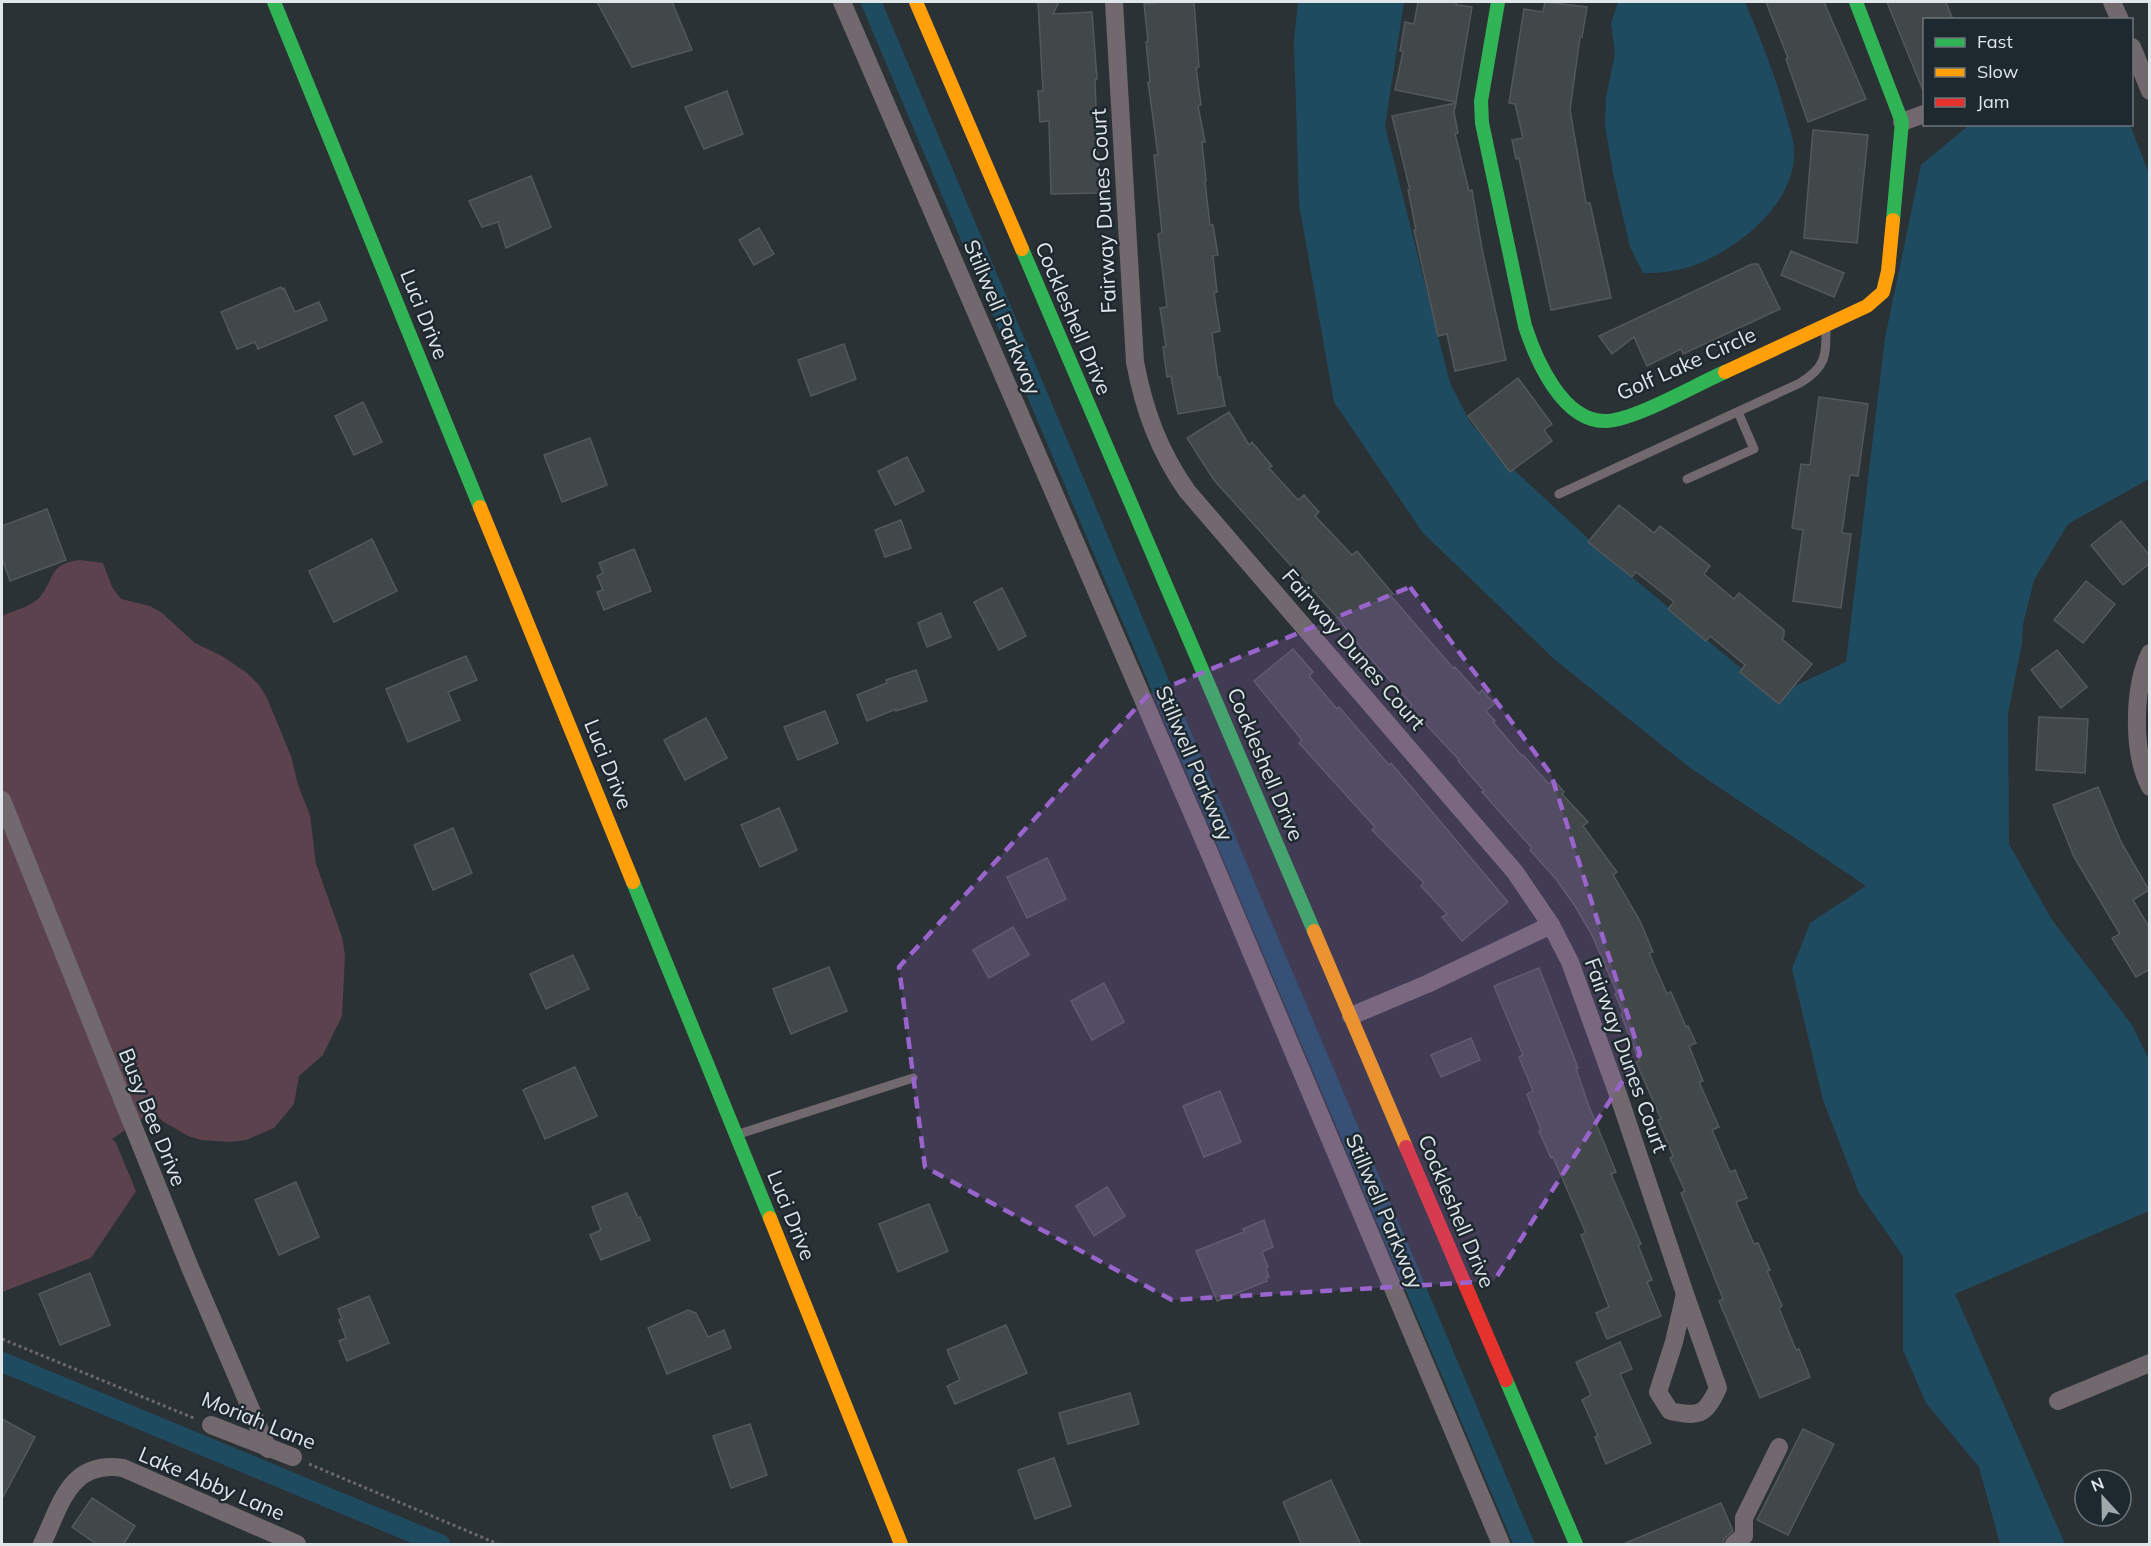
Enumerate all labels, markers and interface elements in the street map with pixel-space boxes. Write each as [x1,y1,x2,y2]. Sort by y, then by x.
legend [1923,18,2133,126]
text: Fast [1977,30,2013,53]
text: Slow [1977,60,2019,83]
text: Jam [1977,90,2010,113]
street label: Fairway Dunes Court [1085,108,1121,314]
street label: Stillwell Parkway [959,236,1047,398]
street label: Cockleshell Drive [1030,238,1118,398]
street label: Luci Drive [395,265,455,363]
street label: Golf Lake Circle [1612,321,1760,405]
street label: Fairway Dunes Court [1277,563,1431,735]
street label: Stillwell Parkway [1151,682,1239,844]
street label: Cockleshell Drive [1222,684,1310,844]
street label: Luci Drive [579,715,639,813]
street label: Fairway Dunes Court [1580,954,1674,1156]
street label: Busy Bee Drive [113,1044,193,1190]
street label: Stillwell Parkway [1341,1130,1429,1292]
street label: Cockleshell Drive [1413,1131,1501,1291]
street label: Luci Drive [762,1166,822,1264]
street label: Moriah Lane [198,1385,320,1455]
street label: Lake Abby Lane [135,1440,289,1526]
north arrow [2073,1468,2133,1528]
text: N [2088,1473,2107,1496]

